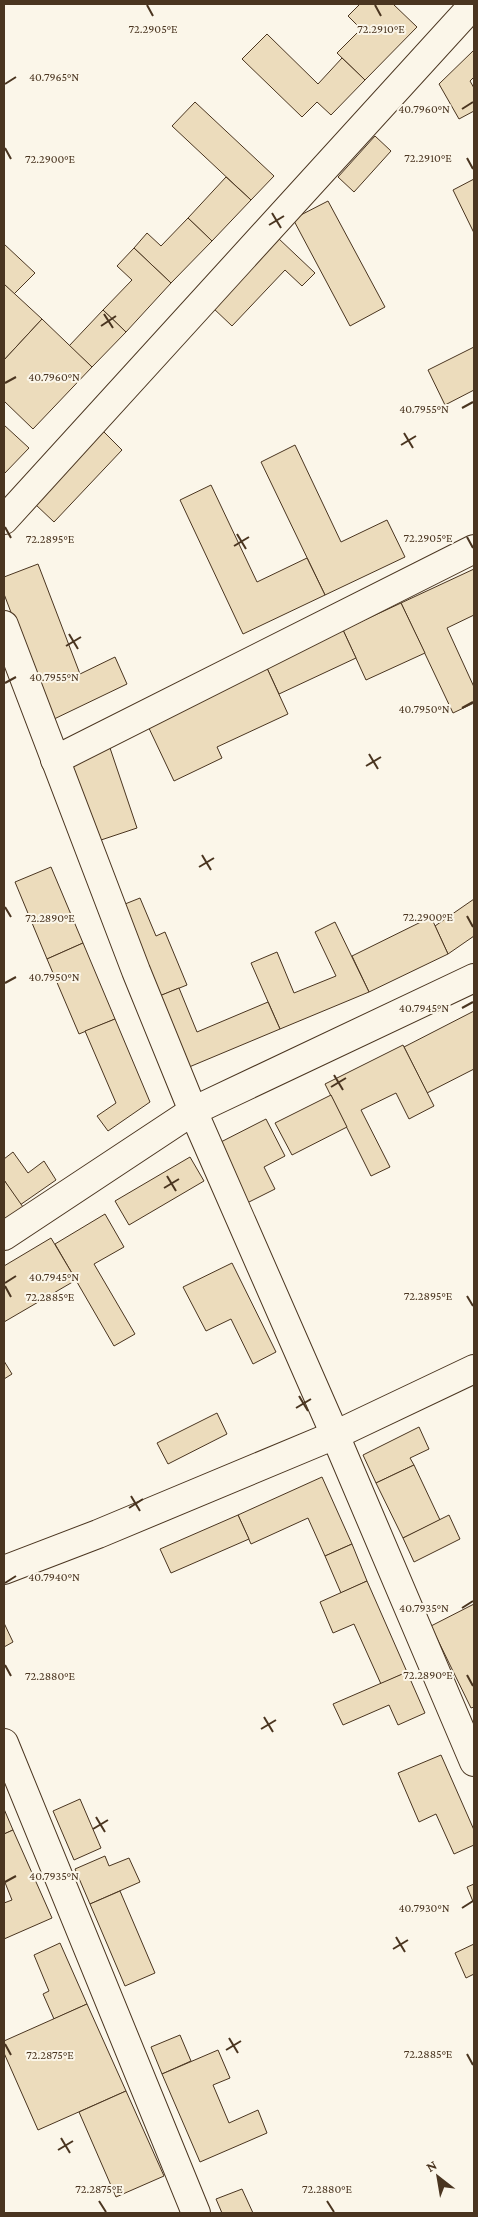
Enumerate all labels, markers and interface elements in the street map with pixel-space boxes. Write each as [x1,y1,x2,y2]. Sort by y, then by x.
text: 72.2905°E [129,22,178,36]
text: 72.2910°E [357,22,405,36]
text: 40.7965°N [29,70,79,84]
text: 40.7960°N [398,102,450,116]
text: 72.2910°E [404,151,452,165]
text: 72.2900°E [25,152,76,166]
text: 40.7960°N [28,370,80,384]
text: 40.7955°N [399,402,449,416]
text: 72.2905°E [404,531,453,545]
text: 72.2895°E [26,532,75,546]
text: 40.7955°N [29,670,79,684]
text: 40.7950°N [398,702,450,716]
text: 72.2900°E [403,910,454,924]
text: 72.2890°E [25,911,75,925]
text: 40.7950°N [28,970,80,984]
text: 40.7945°N [399,1001,449,1015]
text: 40.7945°N [29,1270,79,1284]
text: 72.2895°E [404,1289,453,1303]
text: 72.2885°E [26,1290,75,1304]
text: 40.7940°N [28,1570,80,1584]
text: 40.7935°N [399,1601,449,1615]
text: 72.2890°E [403,1668,453,1682]
text: 72.2880°E [25,1669,76,1683]
text: 40.7935°N [29,1869,79,1883]
text: 40.7930°N [398,1901,450,1915]
text: 72.2885°E [404,2047,453,2061]
text: 72.2875°E [26,2048,74,2062]
north arrow [413,2152,463,2202]
text: N [423,2156,440,2175]
text: 72.2875°E [75,2182,123,2196]
text: 72.2880°E [302,2182,353,2196]

